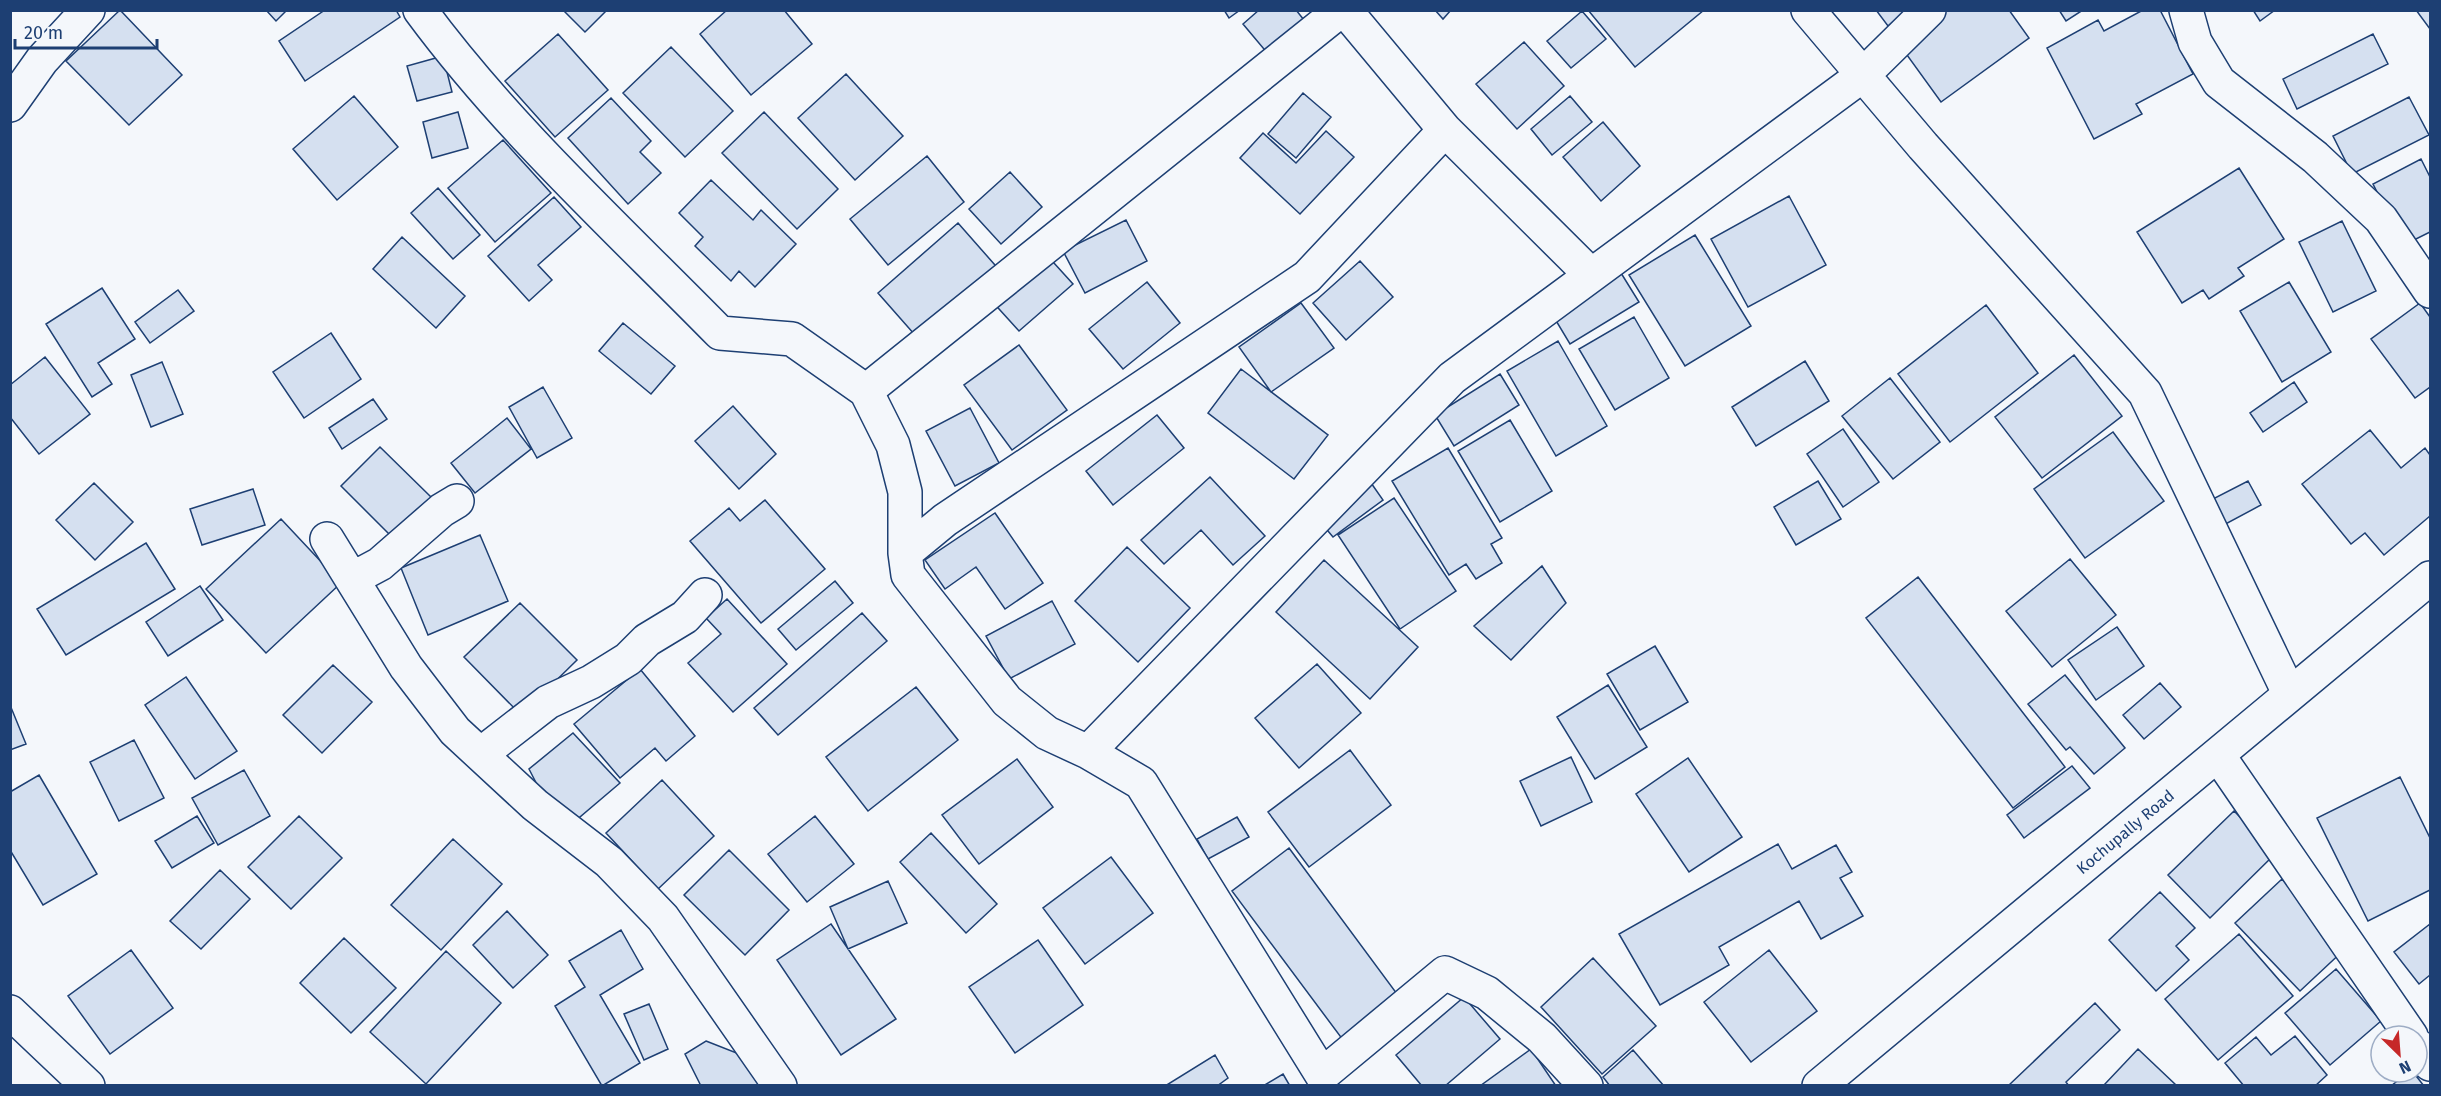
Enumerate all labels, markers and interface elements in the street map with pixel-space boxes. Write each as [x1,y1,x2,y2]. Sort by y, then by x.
scale bar [15,12,158,50]
text: 20 m [24,22,63,44]
street label: Kochupally Road [2073,786,2178,878]
north arrow [2369,1024,2429,1084]
text: N [2396,1056,2414,1078]

